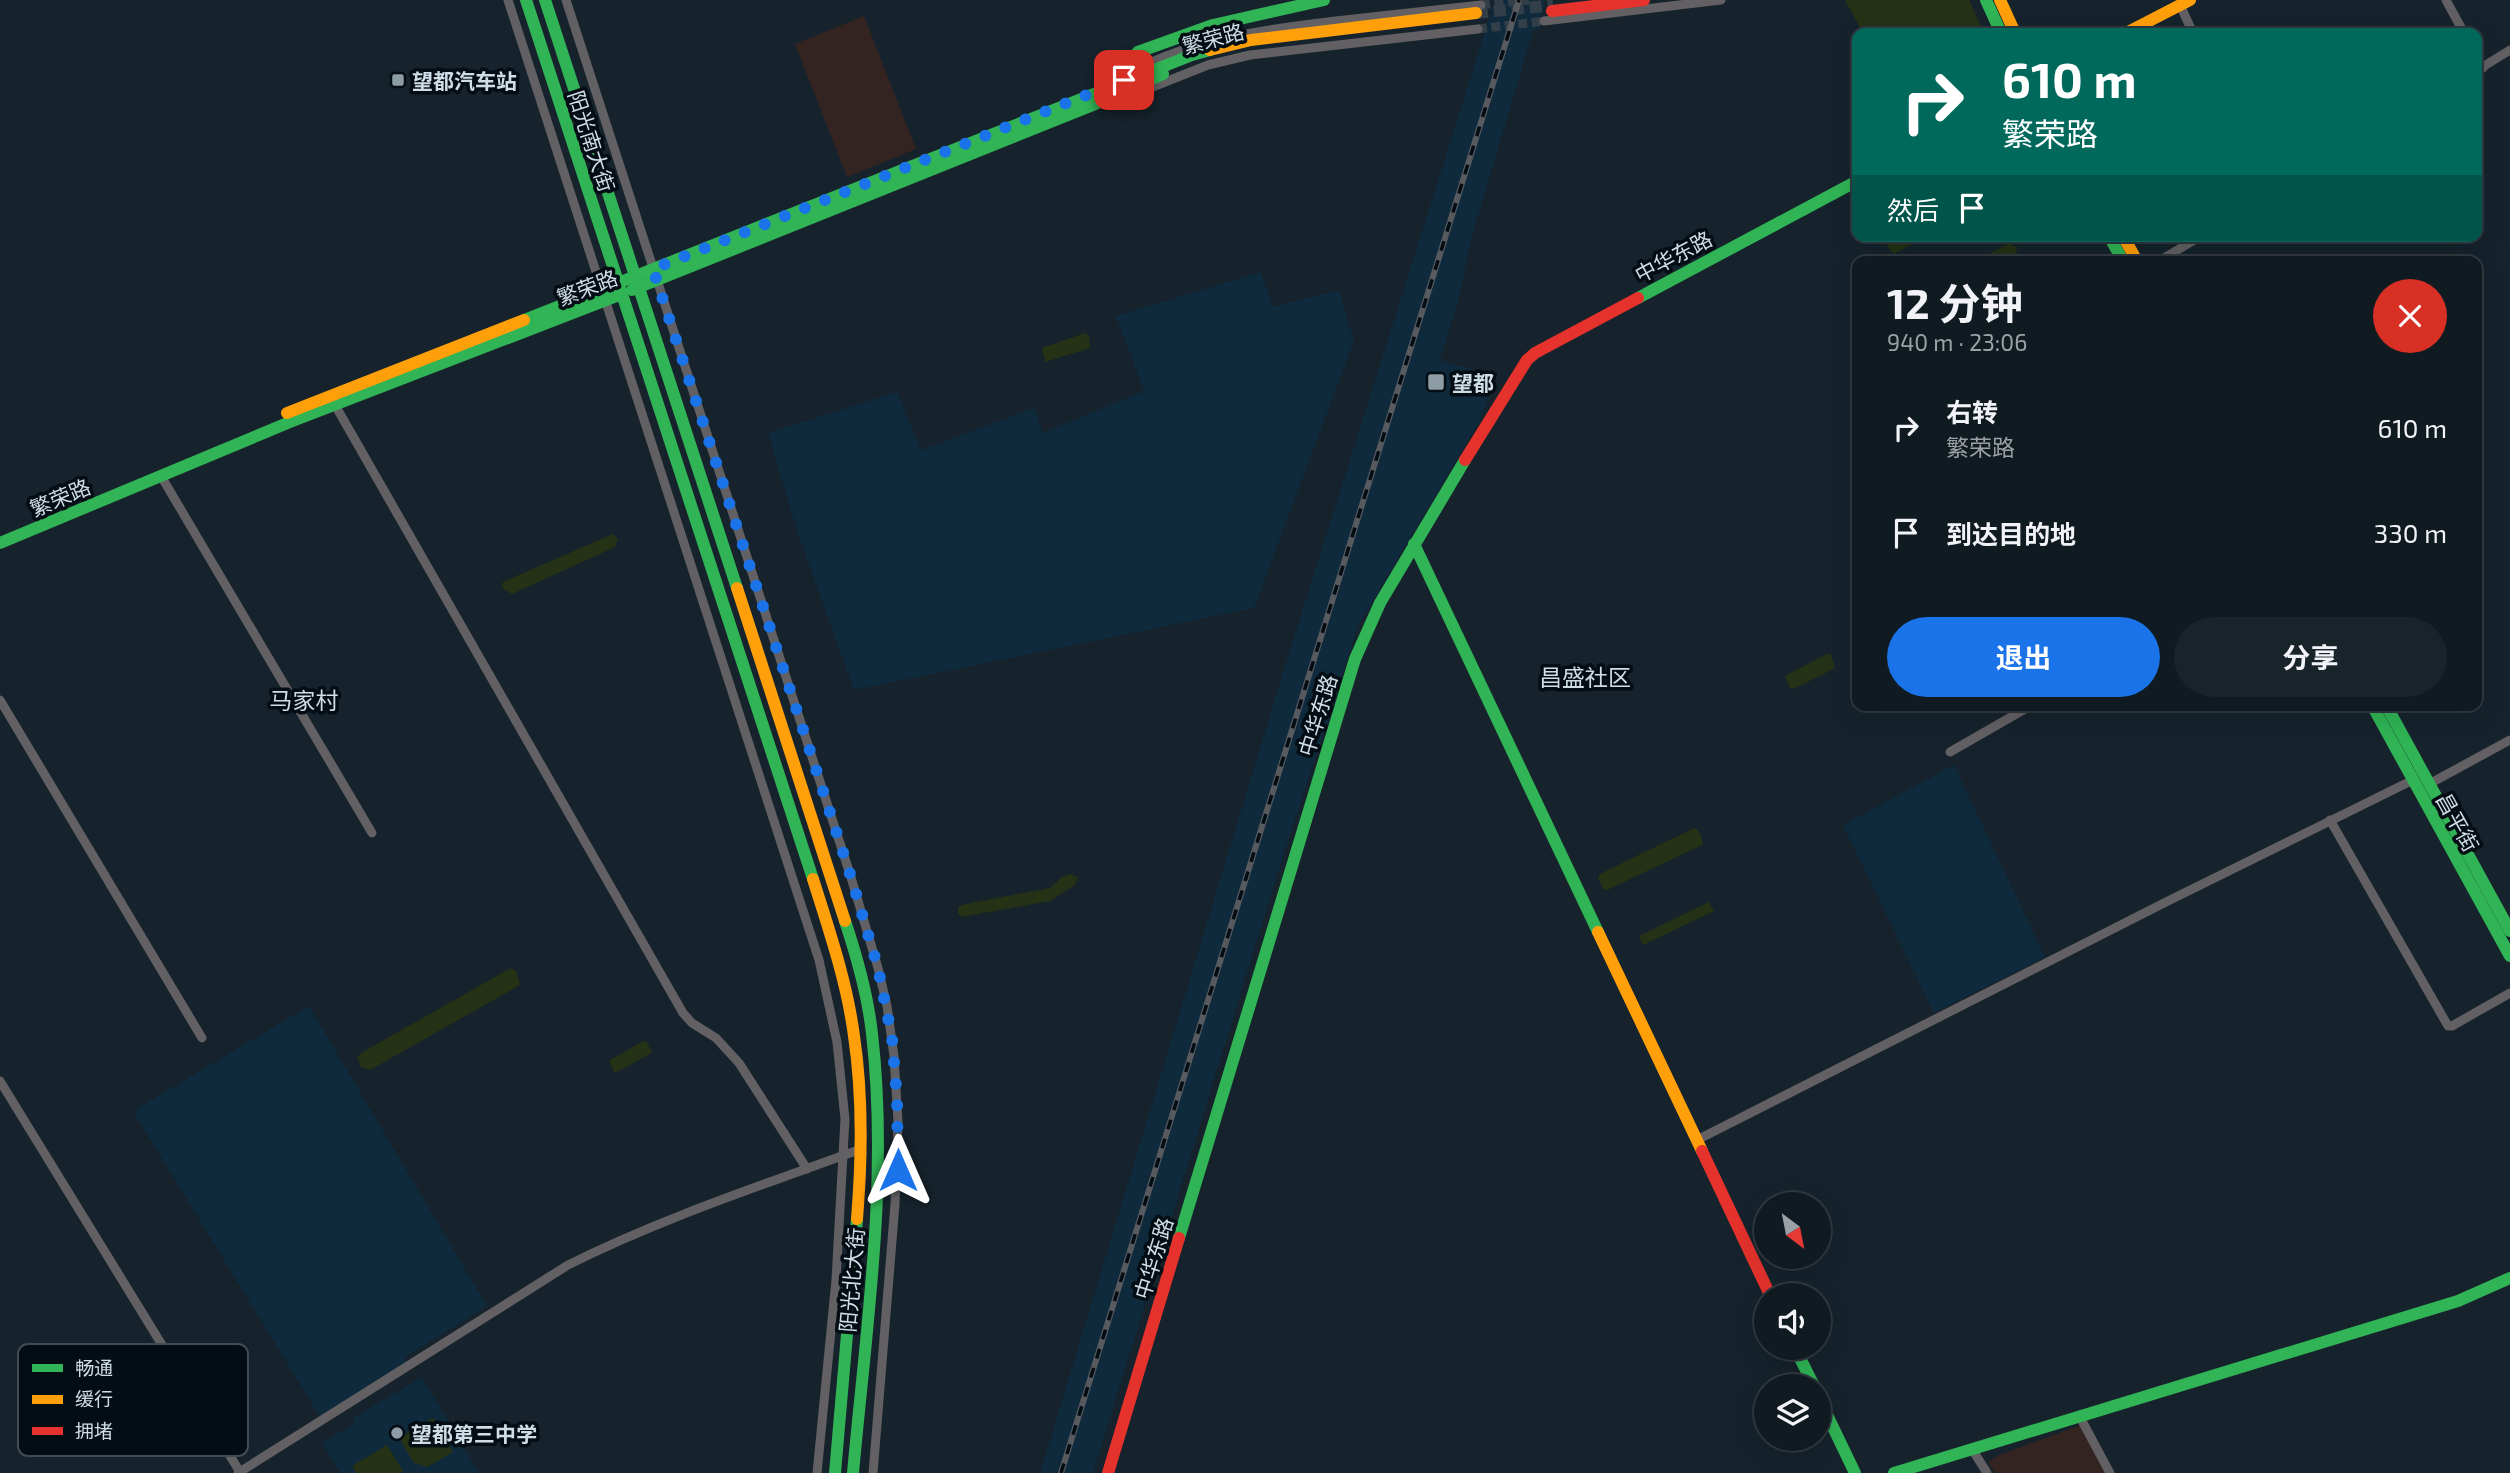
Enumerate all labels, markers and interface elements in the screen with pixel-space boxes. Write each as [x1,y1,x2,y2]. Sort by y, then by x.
street label: 繁荣路 [1179,18,1247,58]
text: 610 m [2002,49,2137,108]
pin [1094,50,1154,110]
icon: right [1887,56,1978,147]
icon: arrive [1105,61,1143,99]
place label: 望都汽车站 [412,68,517,93]
marker: 望都汽车站 [390,72,406,88]
street label: 阳光南大街 [564,87,620,195]
text: 繁荣路 [2002,114,2098,152]
icon: arrive [1953,189,1991,227]
text: 然后 [1887,194,1939,225]
street label: 中华东路 [1630,225,1716,287]
street label: 繁荣路 [553,264,621,310]
text: 12 分钟 [1887,277,2023,327]
button: close [2373,279,2447,353]
text: 940 m · 23:06 [1887,328,2027,356]
place label: 望都 [1452,370,1494,395]
marker: 望都 [1426,372,1446,392]
text: 右转 [1946,396,1998,427]
icon: right [1887,409,1925,447]
text: 610 m [2378,412,2447,443]
text: 繁荣路 [1946,433,2015,461]
street label: 繁荣路 [26,473,94,521]
icon: arrive [1887,514,1925,552]
text: 330 m [2374,517,2447,548]
text: 到达目的地 [1946,518,2076,549]
button: 退出 [1887,617,2160,697]
button: 分享 [2174,617,2447,697]
district label: 昌盛社区 [1539,663,1631,691]
street label: 中华东路 [1293,671,1341,759]
district label: 马家村 [270,686,339,714]
street label: 昌平街 [2432,788,2484,856]
position arrow [861,1133,935,1207]
north arrow [1754,1192,1830,1269]
map controls [1754,1192,1831,1451]
street label: 中华东路 [1129,1214,1177,1302]
street label: 阳光北大街 [834,1227,868,1333]
button: sound [1754,1283,1831,1360]
legend [18,1344,248,1456]
text: 畅通 [75,1356,113,1379]
button: layers [1754,1374,1831,1451]
text: 缓行 [75,1387,113,1410]
text: 拥堵 [75,1419,113,1442]
place label: 望都第三中学 [411,1421,537,1446]
marker: 望都第三中学 [389,1425,405,1441]

